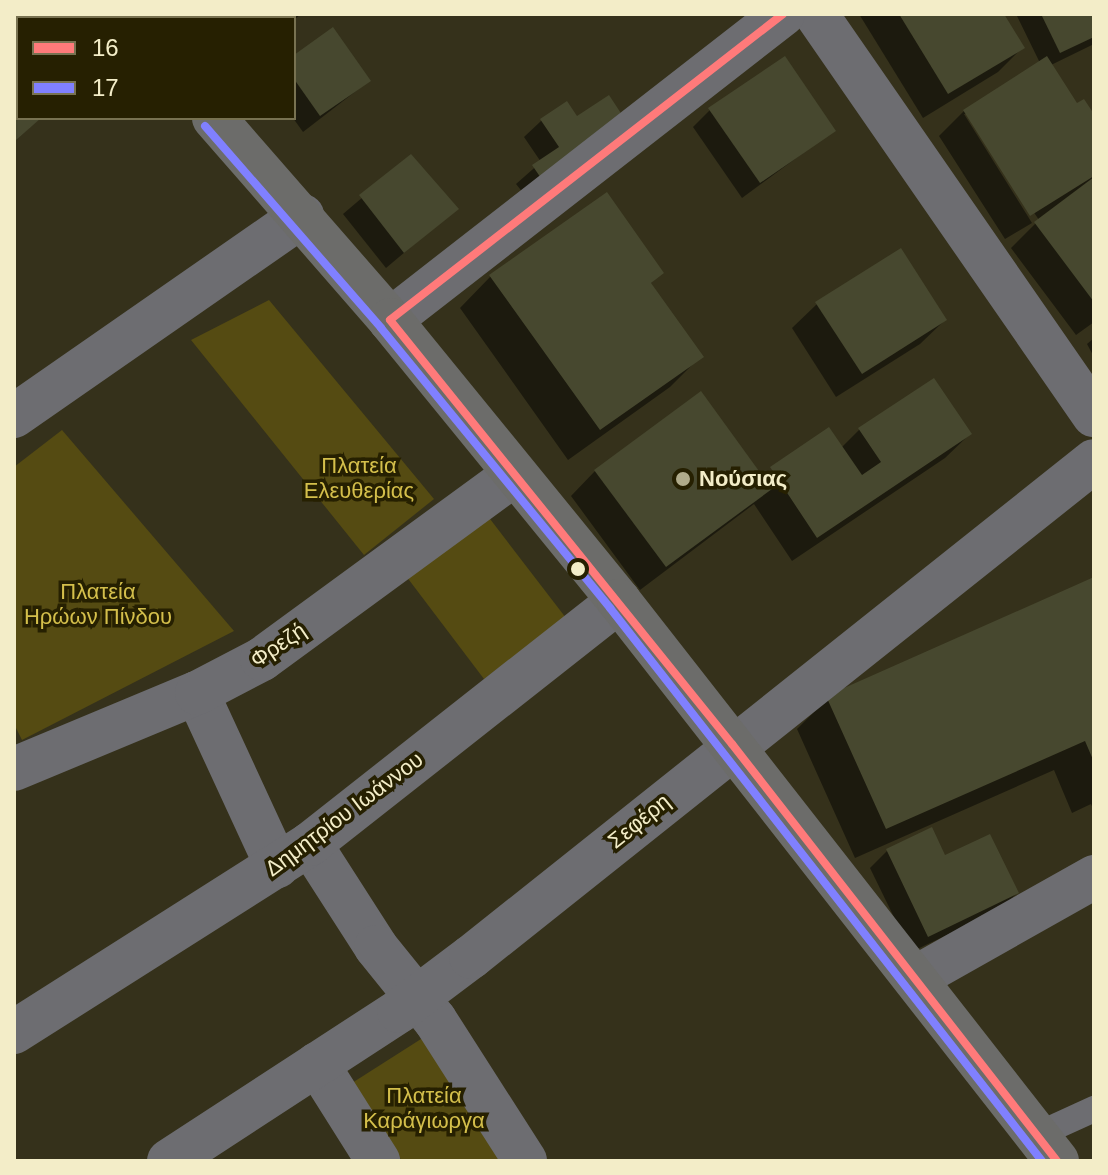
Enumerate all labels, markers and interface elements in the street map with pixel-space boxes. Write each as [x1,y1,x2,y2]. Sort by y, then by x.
legend [16,16,296,120]
text: 16 [92,34,119,61]
text: 17 [92,74,119,101]
park label: Πλατεία Ελευθερίας [304,452,414,504]
place label: Νούσιας [699,466,787,492]
marker: Νούσιας [674,470,692,488]
unlabelled marker [570,561,586,577]
park label: Πλατεία Ηρώων Πίνδου [24,578,172,630]
street label: Φρεζή [245,617,311,673]
street label: Δημητρίου Ιωάννου [260,746,428,882]
street label: Σεφέρη [603,788,675,854]
park label: Πλατεία Καράγιωργα [363,1082,485,1134]

